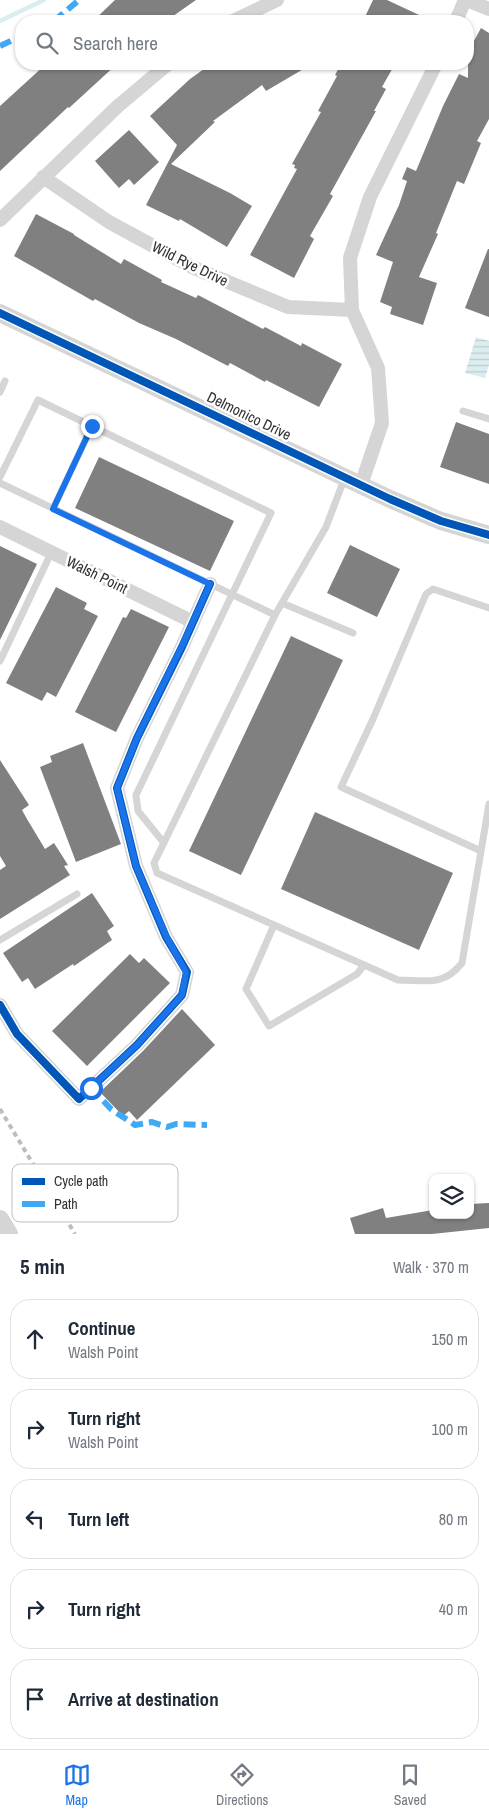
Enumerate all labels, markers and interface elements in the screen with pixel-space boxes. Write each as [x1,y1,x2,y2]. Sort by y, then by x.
search box [15,15,474,70]
icon: search [33,29,61,57]
text: Search here [73,30,158,56]
street label: Wild Rye Drive [148,236,232,291]
street label: Delmonico Drive [203,386,295,445]
route end [81,415,104,438]
street label: Walsh Point [63,551,132,599]
route start [80,1077,103,1100]
legend [12,1164,178,1222]
text: Cycle path [54,1172,108,1190]
map controls [429,1174,474,1219]
button: layers [429,1174,474,1219]
text: Path [54,1195,78,1213]
text: 5 min [20,1252,65,1281]
text: Walk · 370 m [393,1256,469,1278]
text: Continue [68,1315,136,1341]
icon: ahead [21,1325,49,1353]
text: 150 m [432,1328,468,1350]
text: Walsh Point [68,1341,138,1363]
text: Turn right [68,1405,140,1431]
icon: right [21,1415,49,1443]
text: 100 m [432,1418,468,1440]
text: Walsh Point [68,1431,138,1453]
icon: left [21,1505,49,1533]
text: Turn left [68,1506,129,1532]
text: 80 m [439,1508,468,1530]
icon: right [21,1595,49,1623]
text: Turn right [68,1596,140,1622]
text: 40 m [439,1598,468,1620]
icon: arrive [21,1685,49,1713]
text: Arrive at destination [68,1686,219,1712]
tab: Map [63,1761,91,1809]
tab: Directions [216,1761,268,1809]
tab: Saved [394,1761,426,1809]

